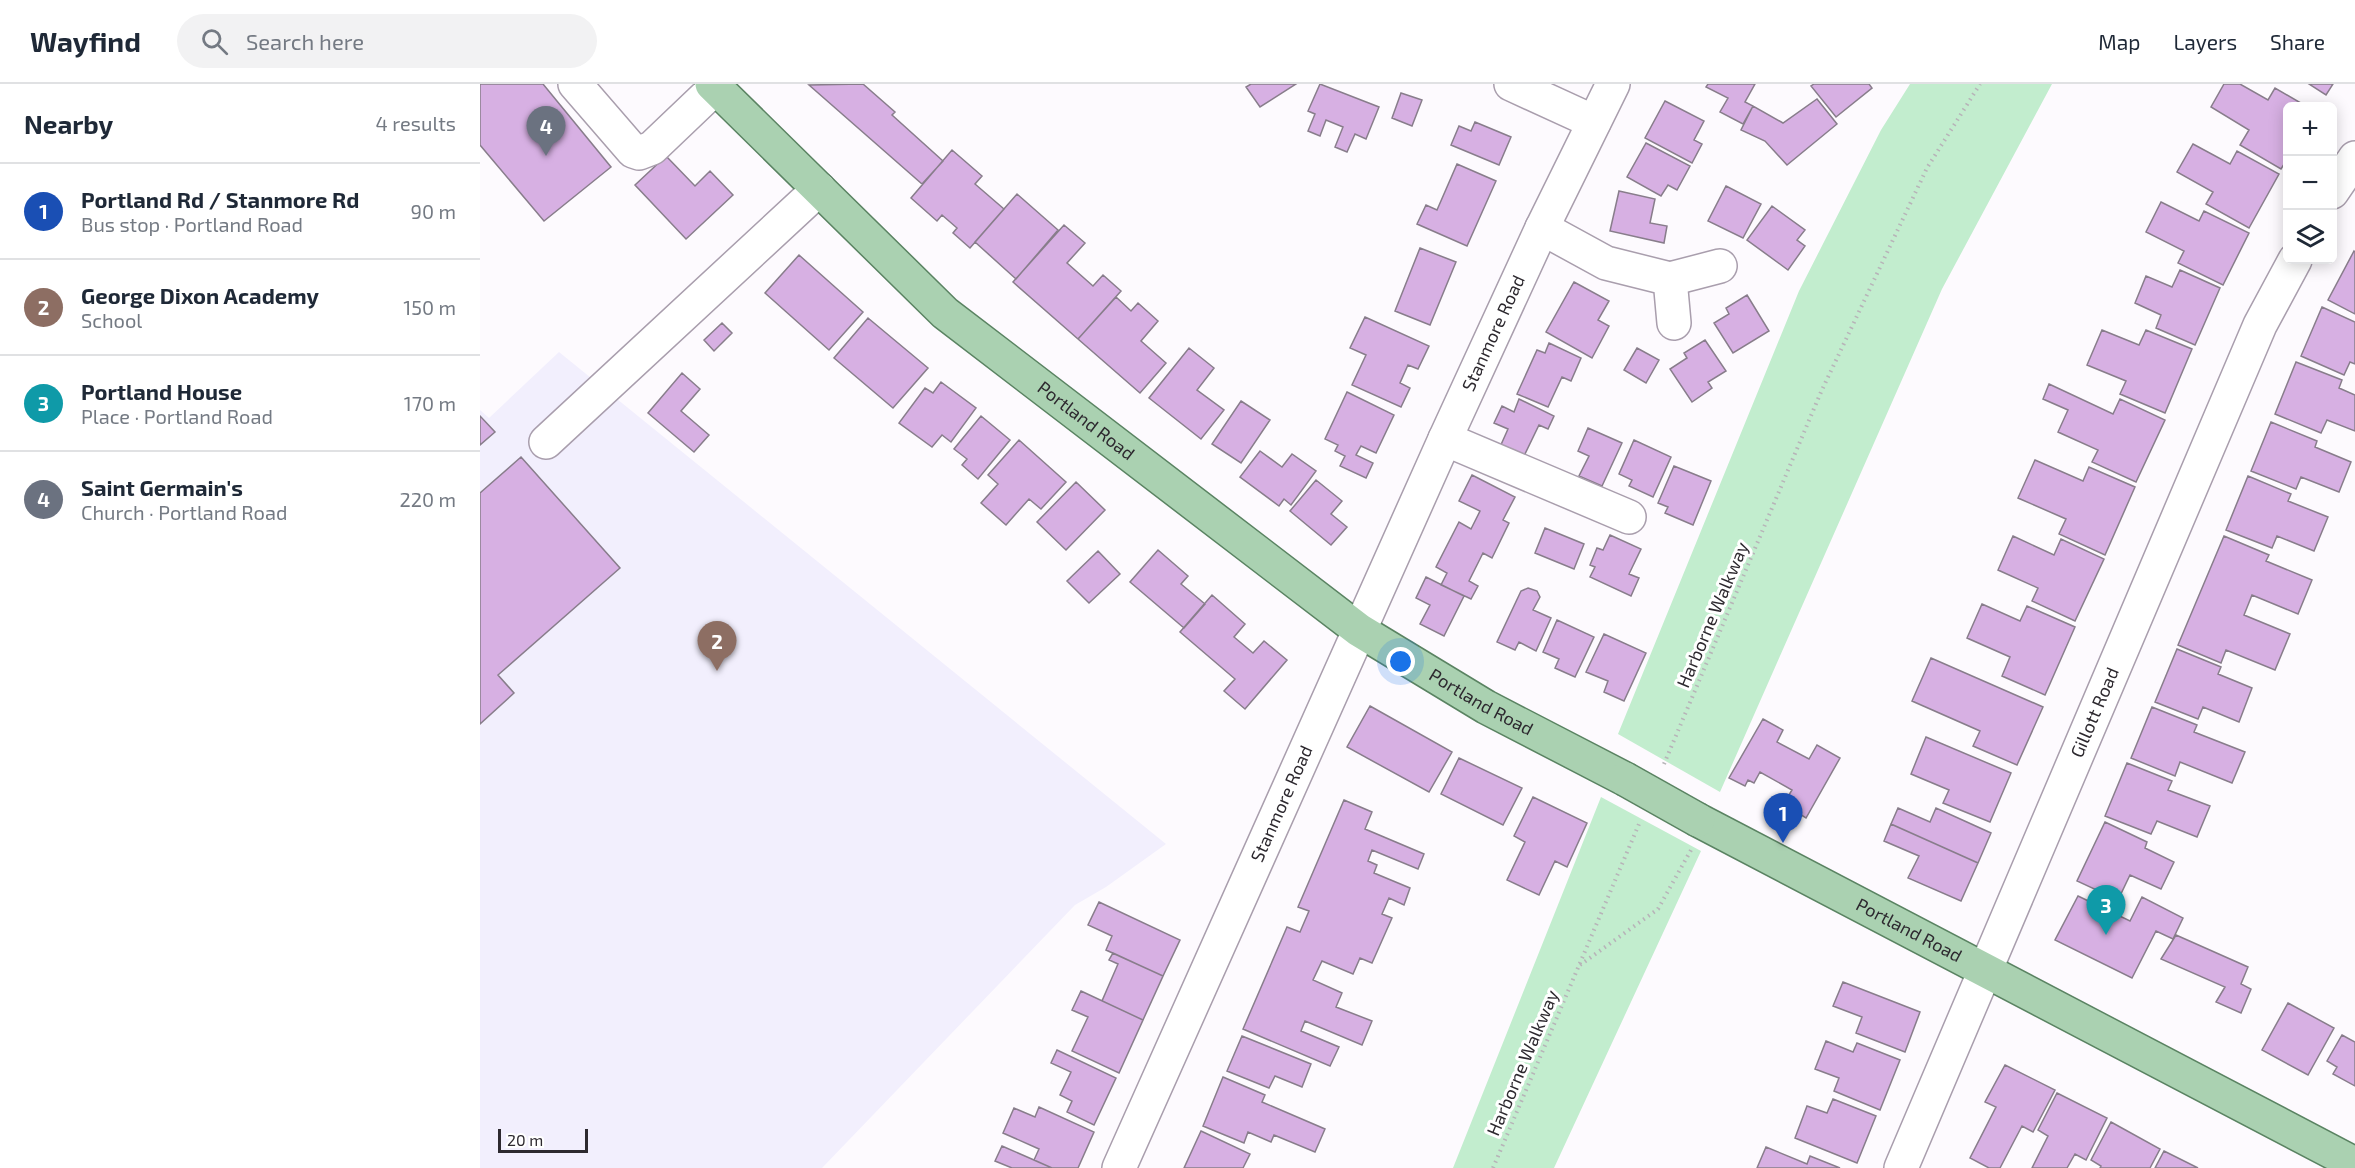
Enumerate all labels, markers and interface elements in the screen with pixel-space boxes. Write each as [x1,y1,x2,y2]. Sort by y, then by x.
search box [177,14,597,68]
text: Wayfind [30,24,141,58]
icon: search [198,25,231,58]
text: Search here [246,28,364,54]
text: Map [2098,29,2140,54]
text: Layers [2173,29,2237,54]
text: Share [2270,29,2325,54]
map controls [2283,102,2337,264]
button: + [2283,102,2337,156]
pin: 4 [526,106,566,156]
text: Nearby [24,108,113,139]
text: 4 results [376,111,456,135]
button: − [2283,156,2337,210]
text: Portland Rd / Stanmore Rd [81,186,359,212]
text: 1 [39,199,48,223]
text: 90 m [411,199,456,223]
button: layers [2283,210,2337,264]
text: Bus stop · Portland Road [81,212,303,236]
street label: Stanmore Road [1457,271,1529,394]
text: George Dixon Academy [81,282,319,308]
text: 2 [38,295,49,319]
text: 150 m [403,295,456,319]
text: School [81,308,142,332]
street label: Portland Road [1033,376,1139,464]
text: Portland House [81,378,242,404]
text: 3 [38,391,49,415]
text: 170 m [404,391,456,415]
text: Place · Portland Road [81,404,273,428]
text: Saint Germain's [81,474,243,500]
text: 4 [37,487,50,511]
text: 220 m [399,487,456,511]
text: Church · Portland Road [81,500,287,524]
street label: Harborne Walkway [1671,538,1753,691]
pin: 2 [698,622,736,671]
your location [1386,647,1415,676]
street label: Portland Road [1425,663,1537,740]
street label: Gillott Road [2065,664,2123,761]
street label: Stanmore Road [1245,742,1317,865]
pin: 1 [1764,794,1802,843]
pin: 3 [2086,886,2126,935]
street label: Portland Road [1853,893,1966,966]
street label: Harborne Walkway [1481,986,1563,1139]
scale bar [498,1126,588,1154]
text: 20 m [507,1130,543,1149]

